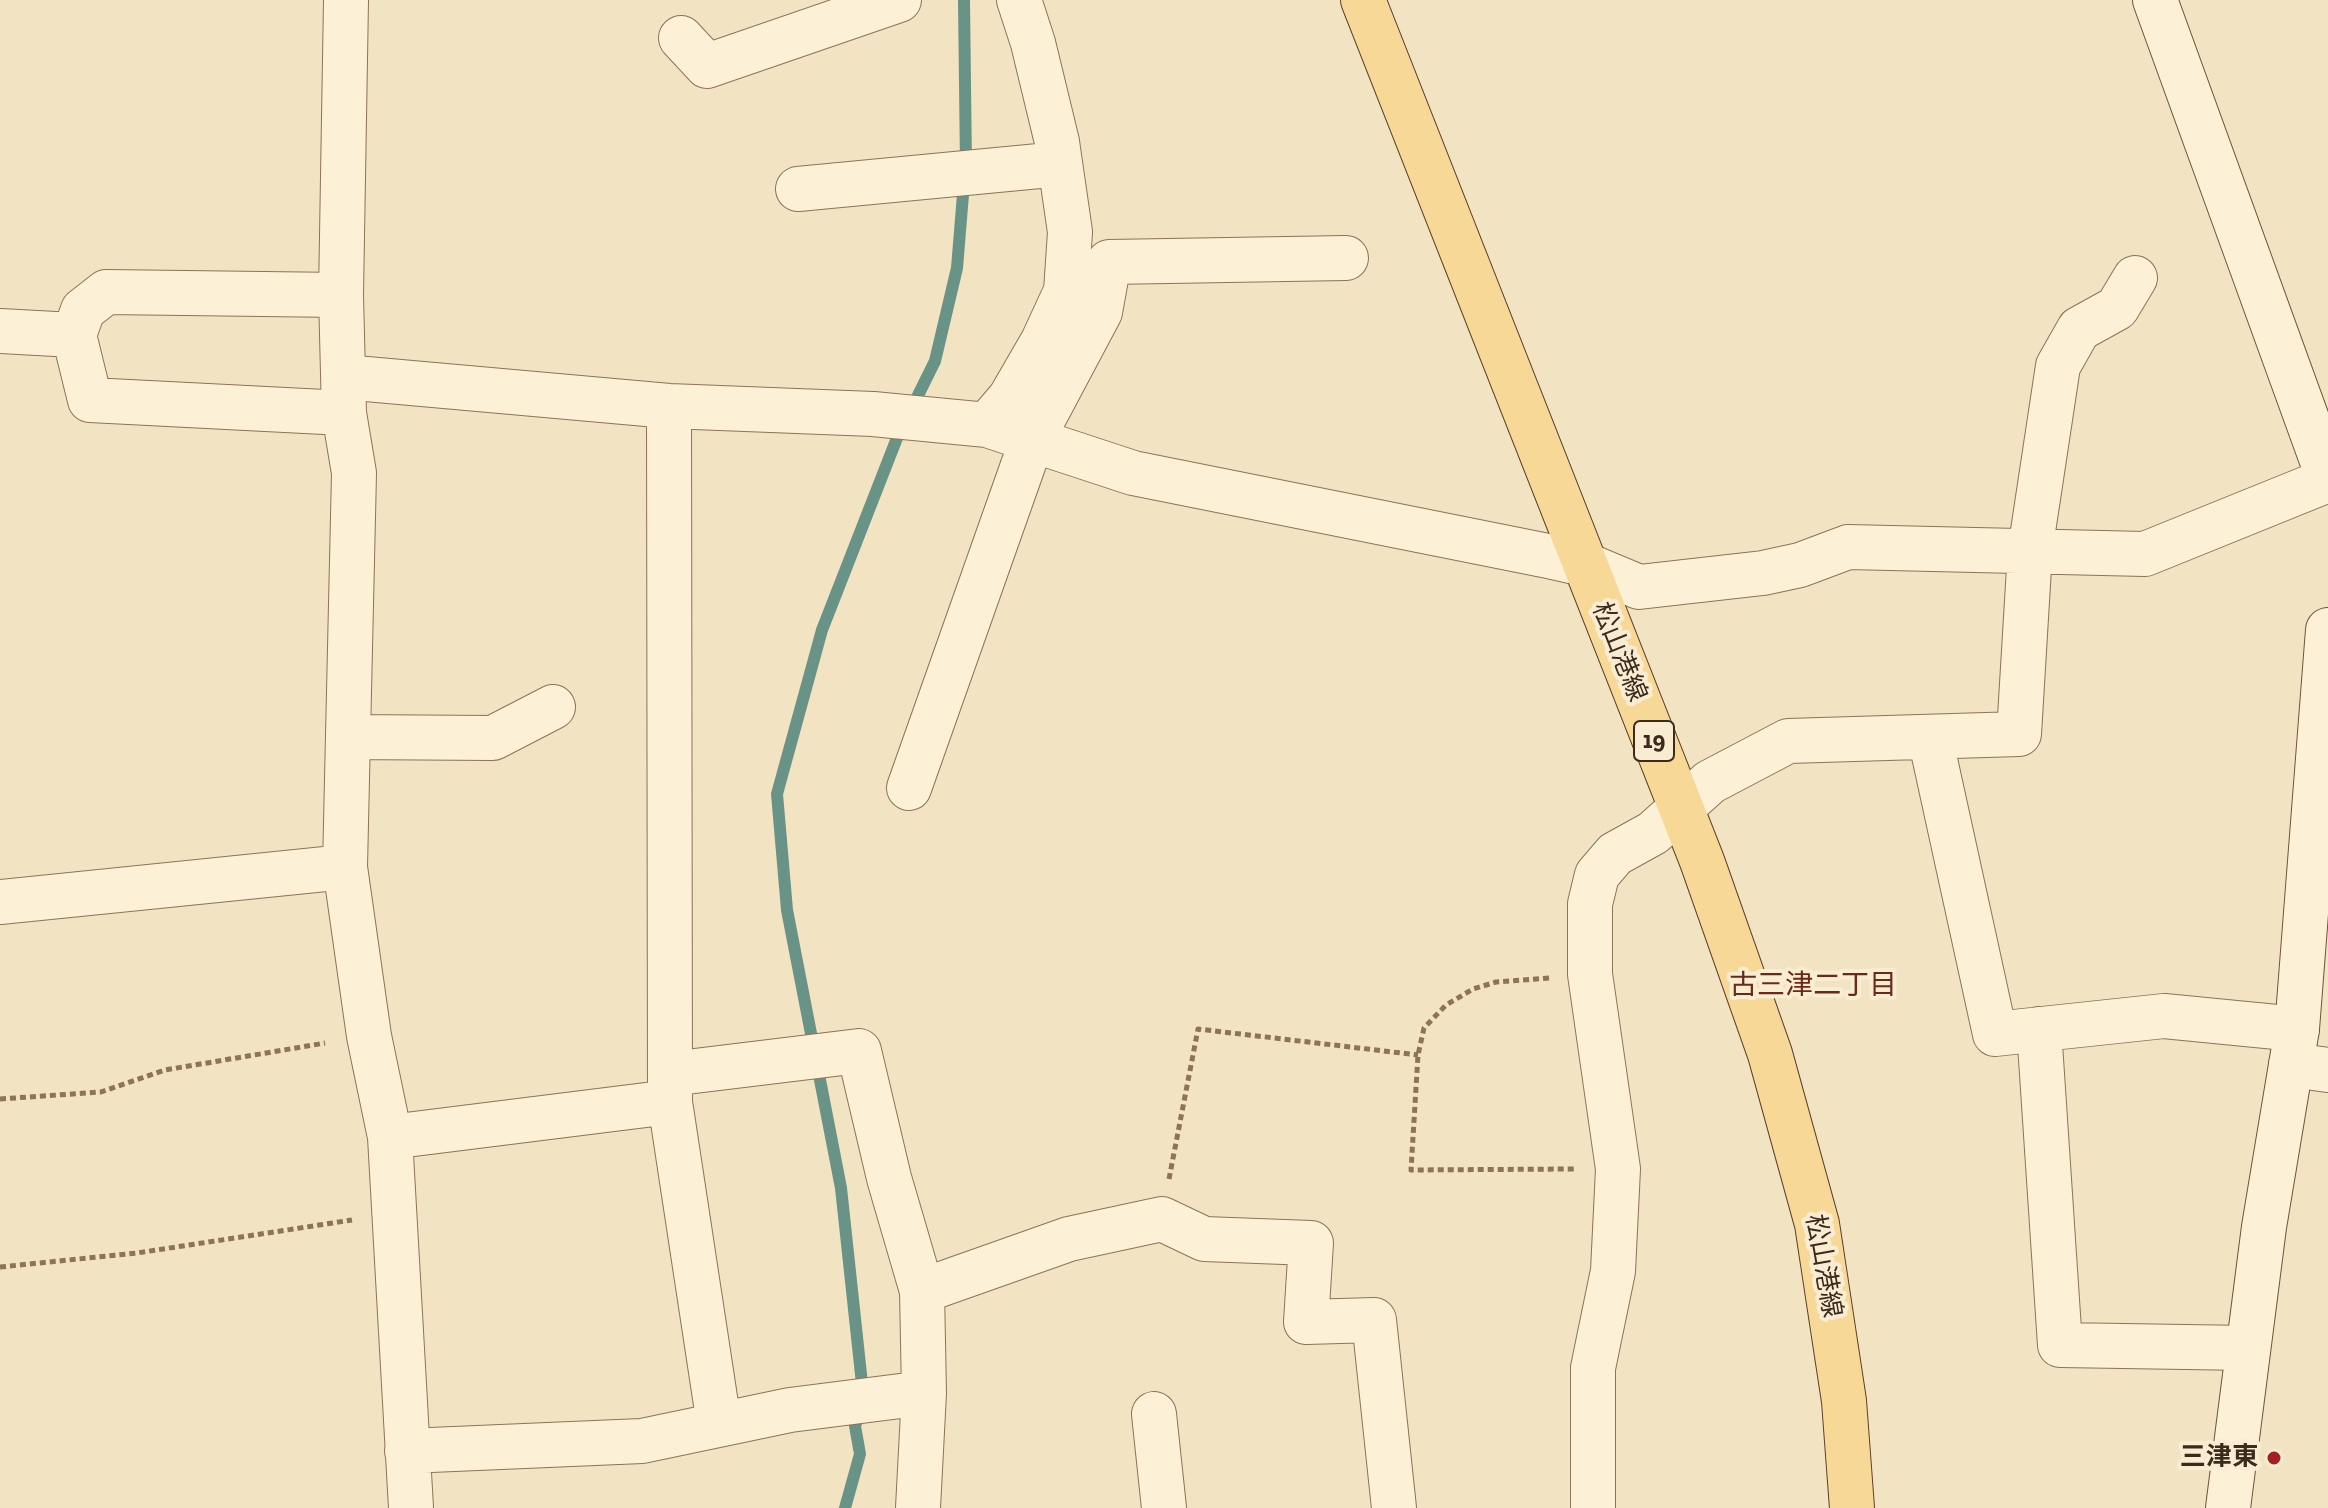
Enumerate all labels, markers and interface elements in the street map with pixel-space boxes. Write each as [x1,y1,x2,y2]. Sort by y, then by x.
street label: 松山港線 [1585,598,1653,706]
road number: 19 [1634,721,1674,761]
district label: 古三津二丁目 [1729,969,1897,1003]
street label: 松山港線 [1799,1212,1847,1320]
place label: 三津東 [2180,1442,2258,1474]
marker: 三津東 [2265,1449,2283,1467]

